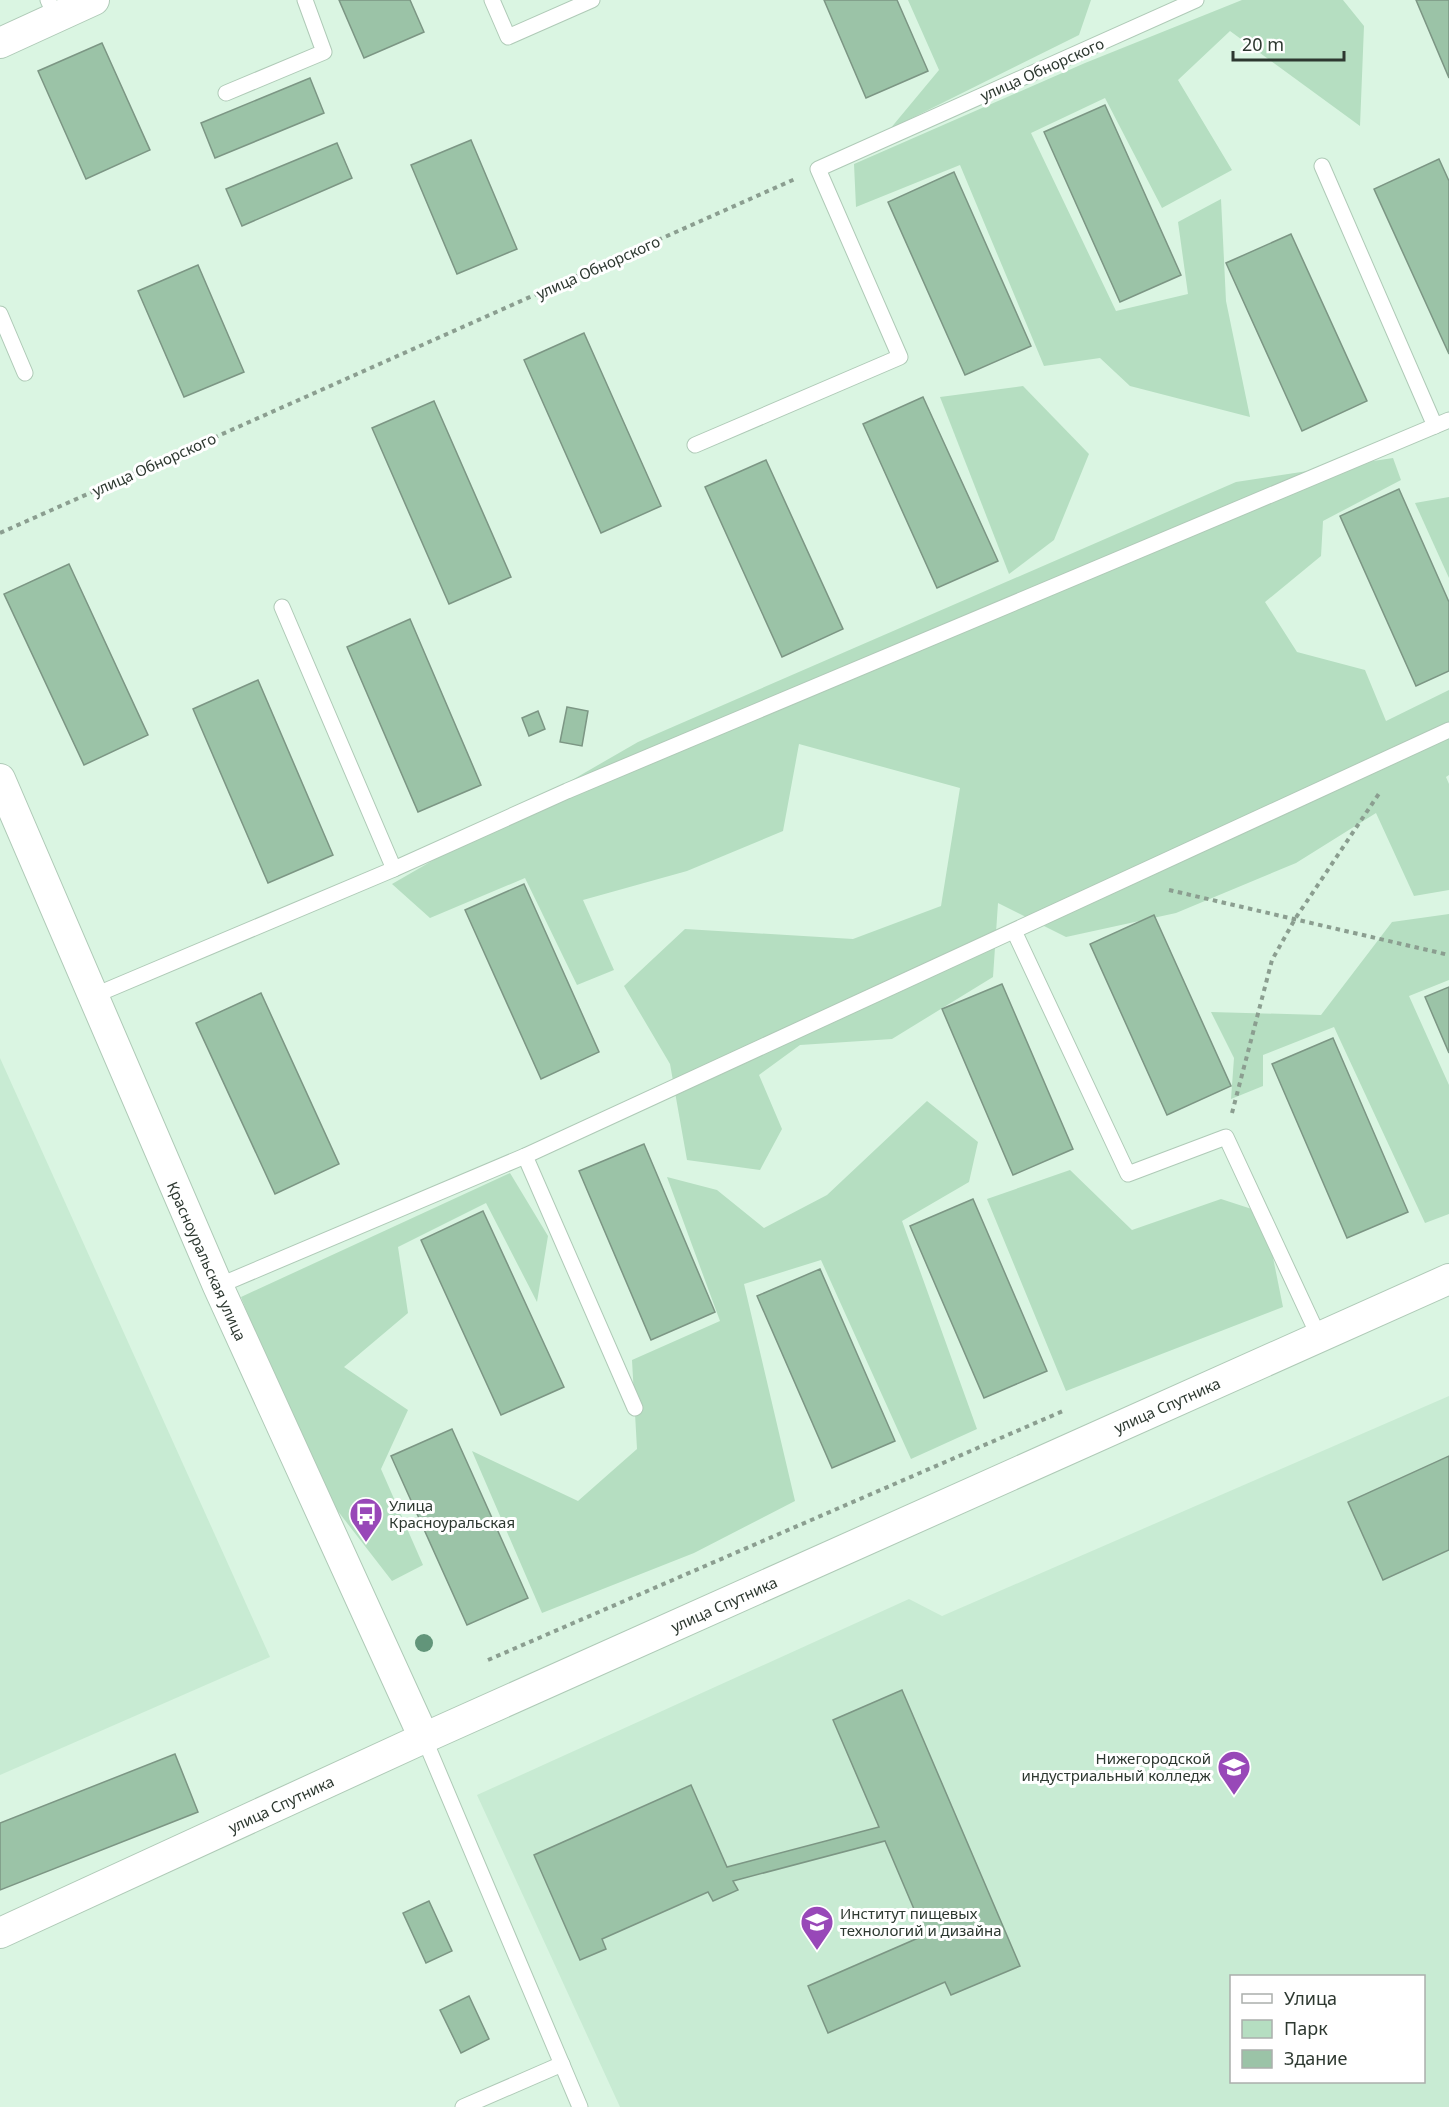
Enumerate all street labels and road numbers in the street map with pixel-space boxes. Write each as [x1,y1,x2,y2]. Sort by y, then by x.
street label: улица Обнорского [977,33,1107,105]
street label: улица Обнорского [533,231,663,303]
street label: улица Обнорского [89,428,219,500]
street label: Красноуральская улица [163,1178,251,1344]
street label: улица Спутника [1111,1373,1223,1437]
street label: улица Спутника [668,1572,780,1636]
street label: улица Спутника [225,1771,337,1837]

